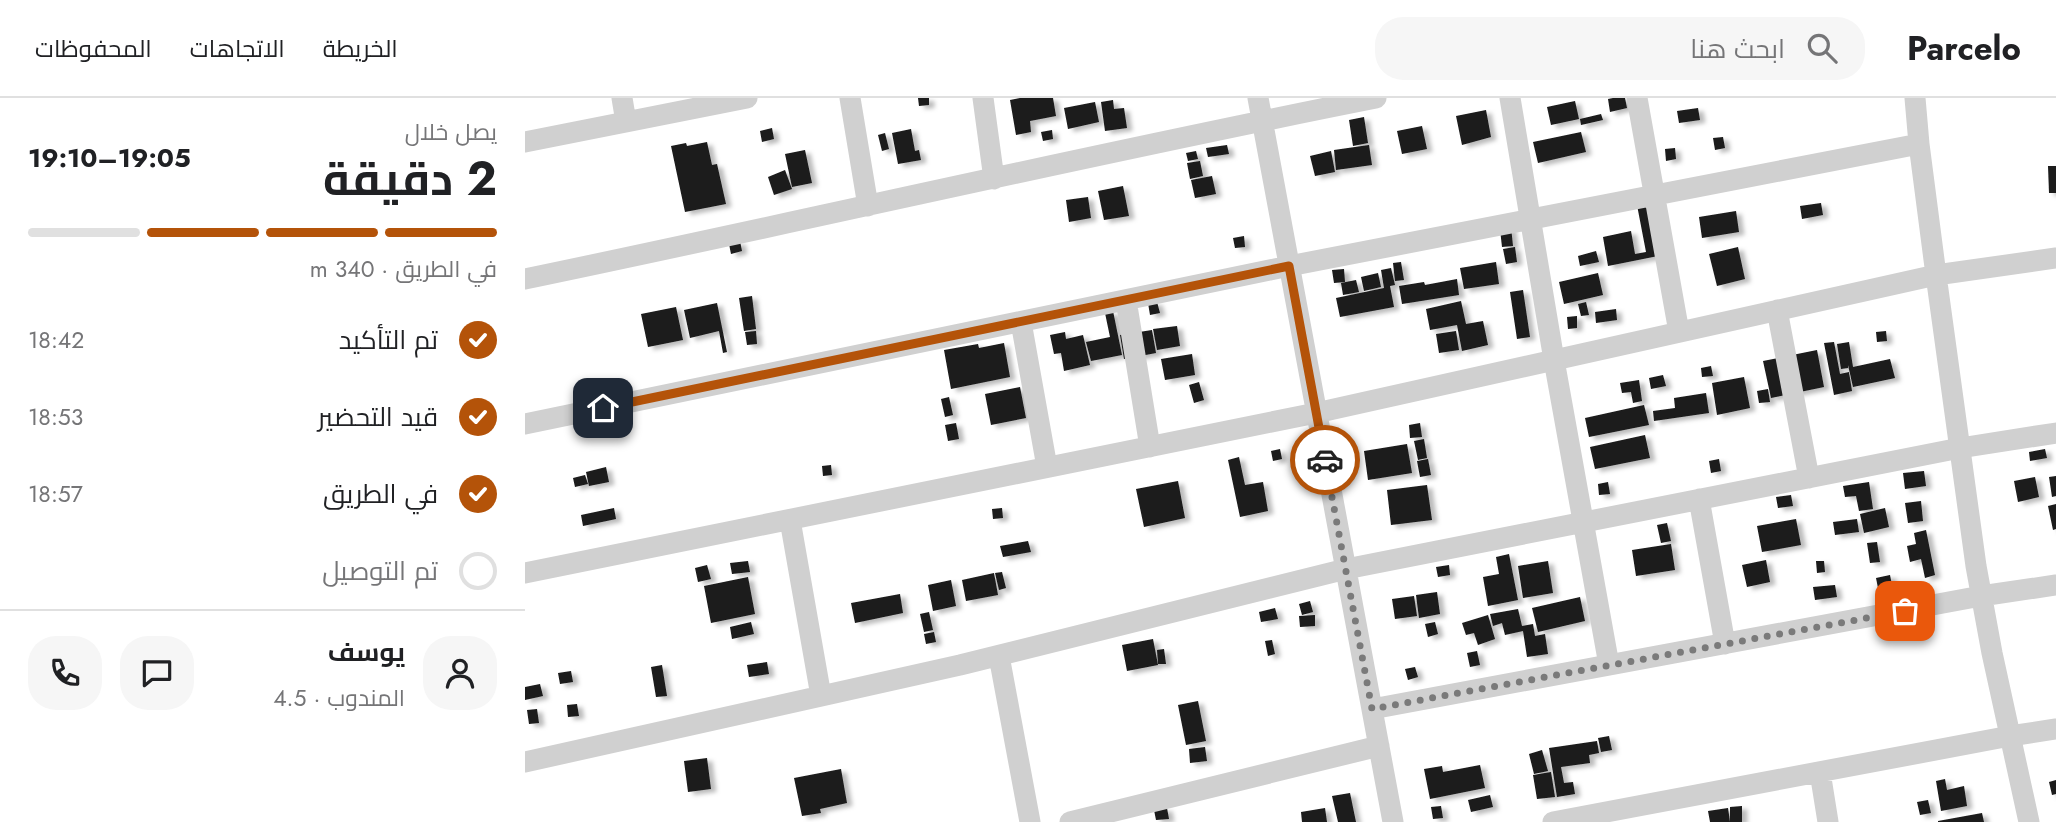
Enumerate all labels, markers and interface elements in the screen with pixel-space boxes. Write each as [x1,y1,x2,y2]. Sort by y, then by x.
search box [1375,17,1865,80]
text: Parcelo [1907,25,2021,72]
icon: search [1803,29,1841,67]
text: ابحث هنا [1690,30,1785,68]
text: المحفوظات [35,31,152,66]
text: الاتجاهات [190,31,285,66]
text: الخريطة [323,31,398,66]
text: يصل خلال [405,115,497,149]
text: 19:05–19:10 [28,139,191,177]
text: 2 دقيقة [323,146,497,212]
text: في الطريق · 340 m [310,252,497,286]
text: تم التأكيد [339,321,438,359]
icon: check [459,321,497,359]
text: 18:42 [28,323,84,357]
pin [573,378,633,438]
icon: home [584,389,622,427]
text: قيد التحضير [318,398,438,436]
icon: check [459,398,497,436]
text: 18:53 [28,400,83,434]
courier [1290,425,1360,495]
icon: car [1306,441,1344,479]
text: في الطريق [323,475,438,513]
icon: check [459,475,497,513]
text: 18:57 [28,477,83,511]
text: تم التوصيل [322,552,438,590]
pin [1875,581,1935,641]
icon: bag [1886,592,1924,630]
text: يوسف [328,633,405,671]
button: phone [28,636,102,710]
button: chat [120,636,194,710]
button: person [423,636,497,710]
text: المندوب · 4.5 [273,681,405,715]

